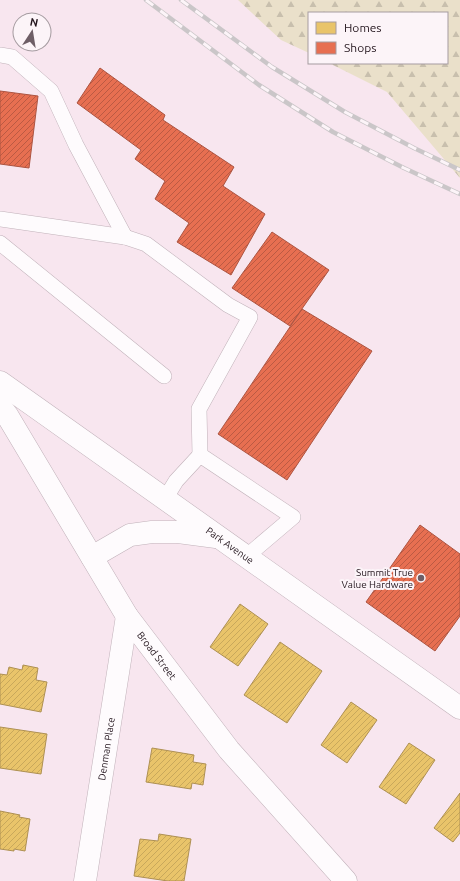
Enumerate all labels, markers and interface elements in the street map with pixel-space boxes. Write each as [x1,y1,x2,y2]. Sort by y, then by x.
north arrow [12,12,52,52]
legend [308,12,448,64]
text: N [29,15,39,29]
text: Homes [344,21,382,34]
text: Shops [344,41,376,54]
street label: Park Avenue [204,525,256,566]
place label: Summit True Value Hardware [342,567,413,590]
marker: Summit True Value Hardware [416,573,426,583]
street label: Broad Street [135,630,178,682]
street label: Denman Place [96,716,117,781]

